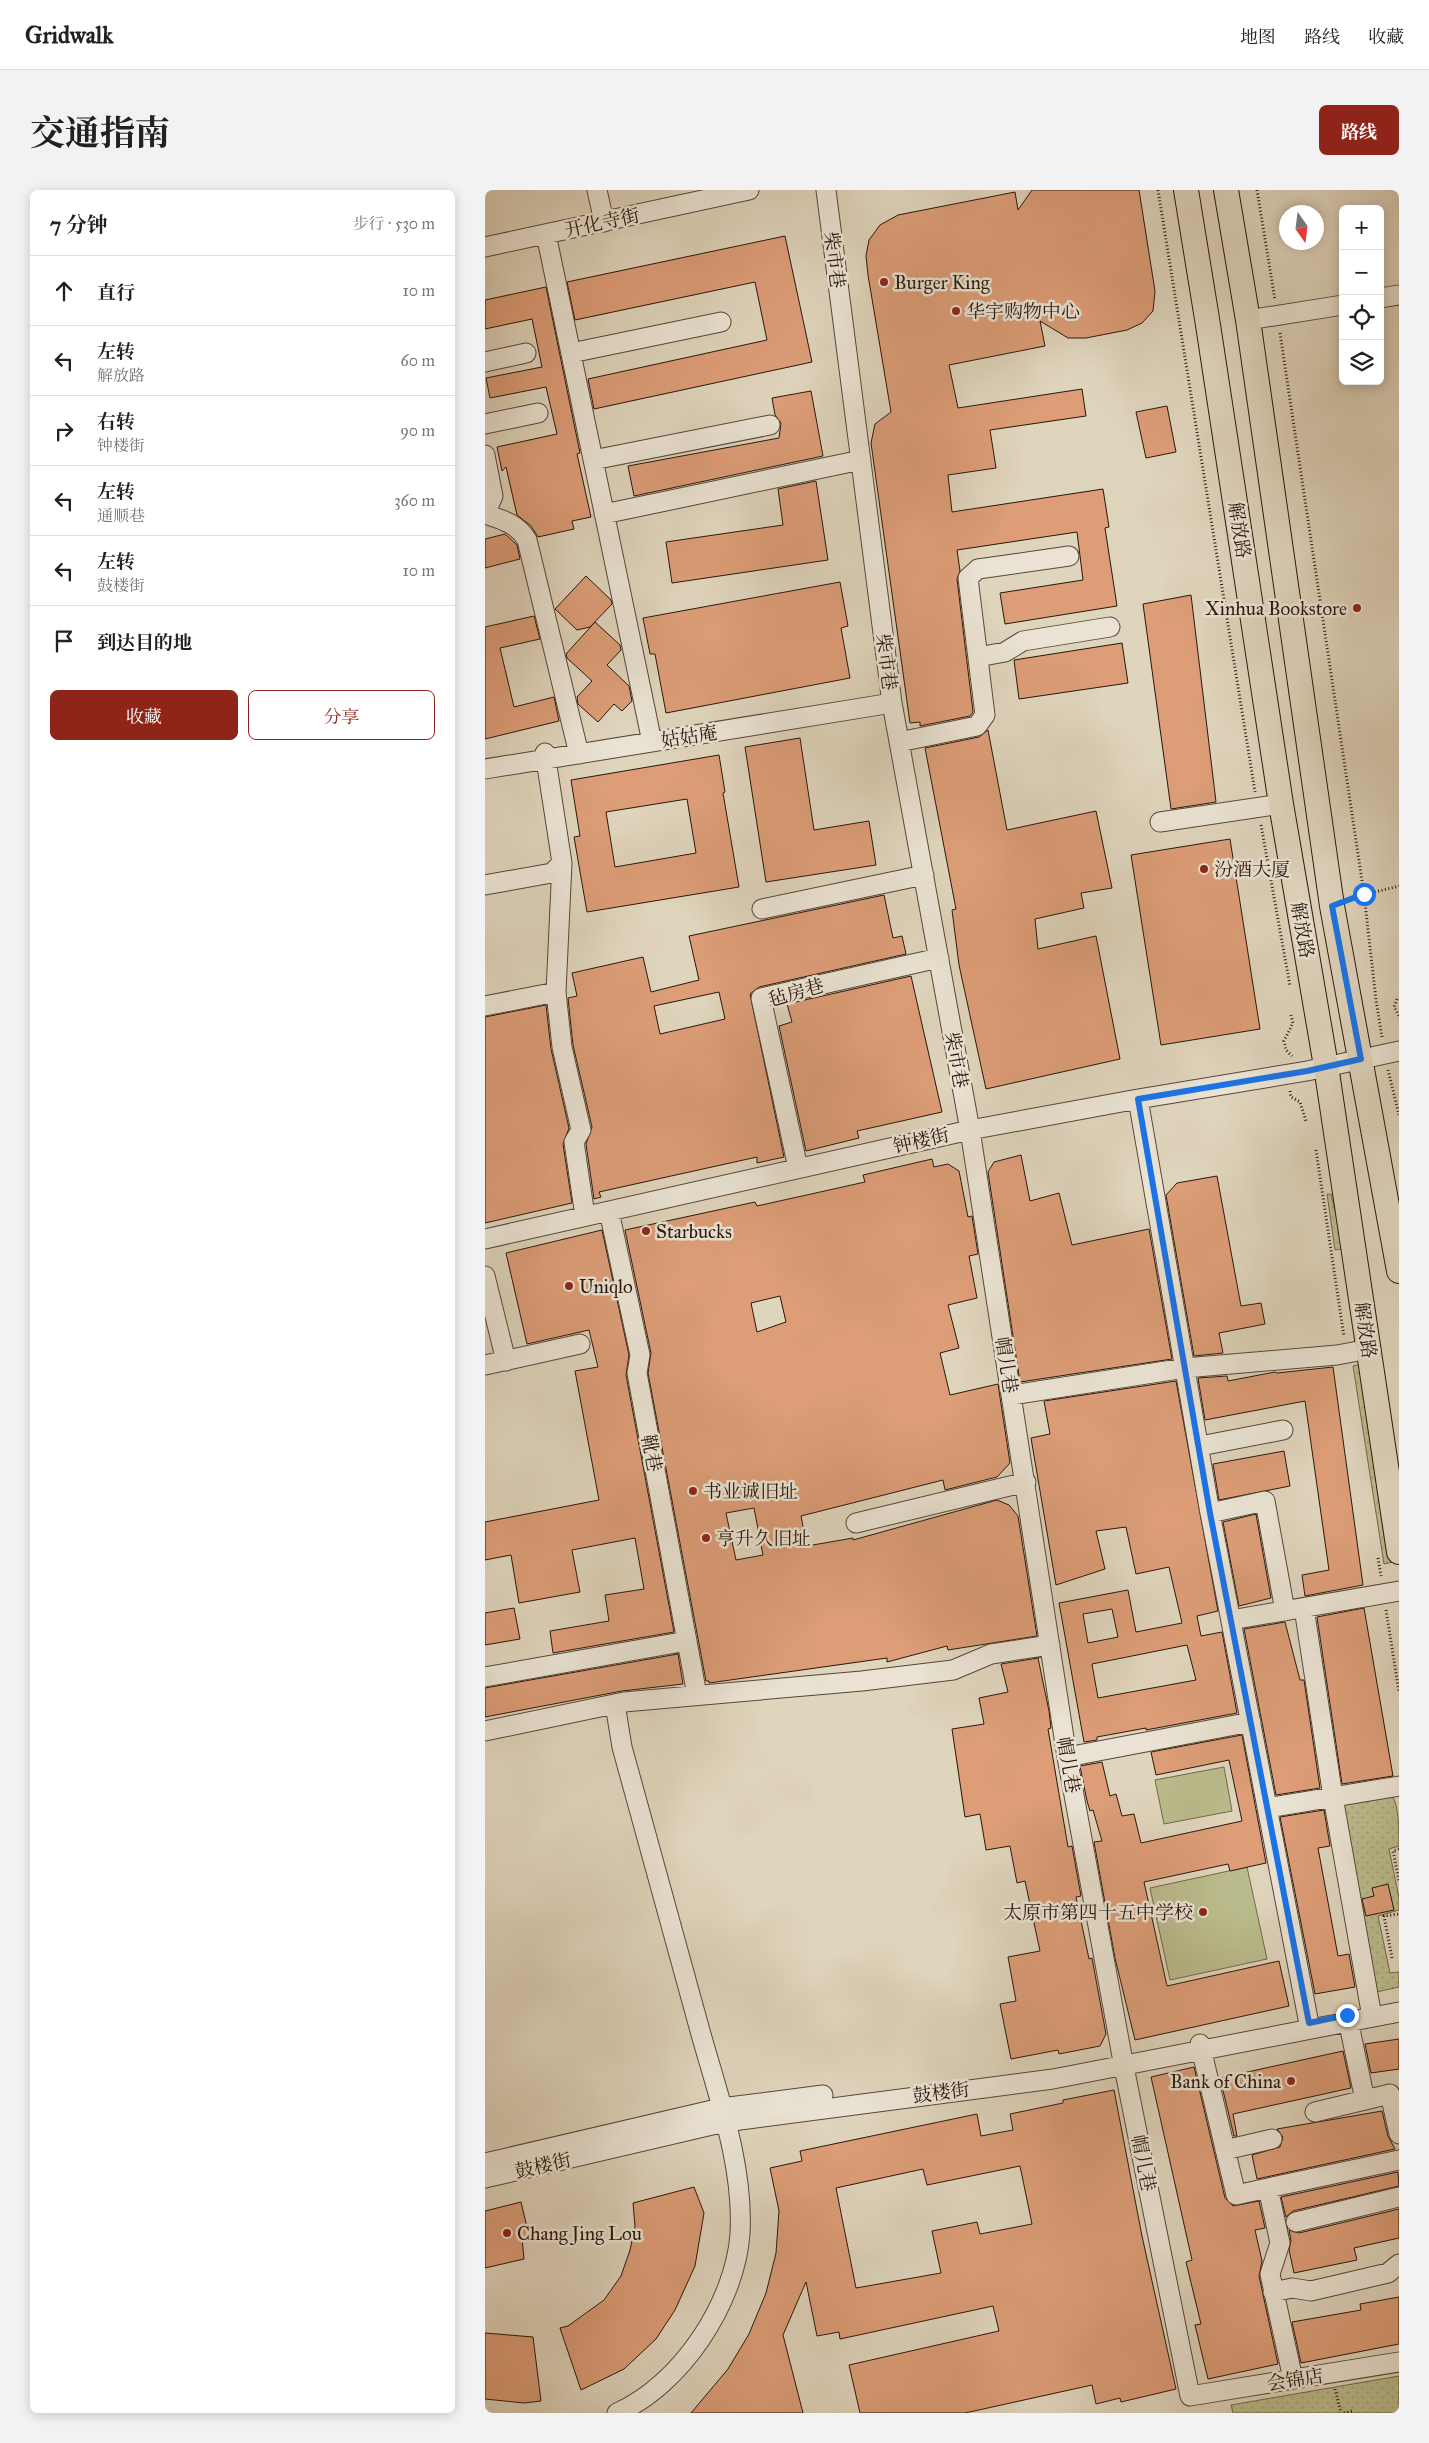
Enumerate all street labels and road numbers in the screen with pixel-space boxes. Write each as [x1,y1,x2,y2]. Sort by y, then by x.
street label: 开化寺街 [563,203,642,242]
street label: 柴市巷 [820,230,849,290]
street label: 解放路 [1224,500,1255,560]
street label: 柴市巷 [872,632,901,692]
street label: 姑姑庵 [659,721,719,752]
street label: 解放路 [1286,900,1319,960]
street label: 毡房巷 [766,974,827,1011]
street label: 柴市巷 [940,1030,973,1090]
street label: 钟楼街 [891,1123,951,1158]
street label: 解放路 [1350,1300,1381,1360]
street label: 帽儿巷 [991,1335,1022,1395]
street label: 靴巷 [637,1432,666,1474]
street label: 帽儿巷 [1052,1735,1085,1795]
street label: 鼓楼街 [911,2078,971,2107]
street label: 帽儿巷 [1127,2133,1160,2193]
street label: 鼓楼街 [513,2148,573,2183]
street label: 会锦店 [1265,2364,1325,2395]

